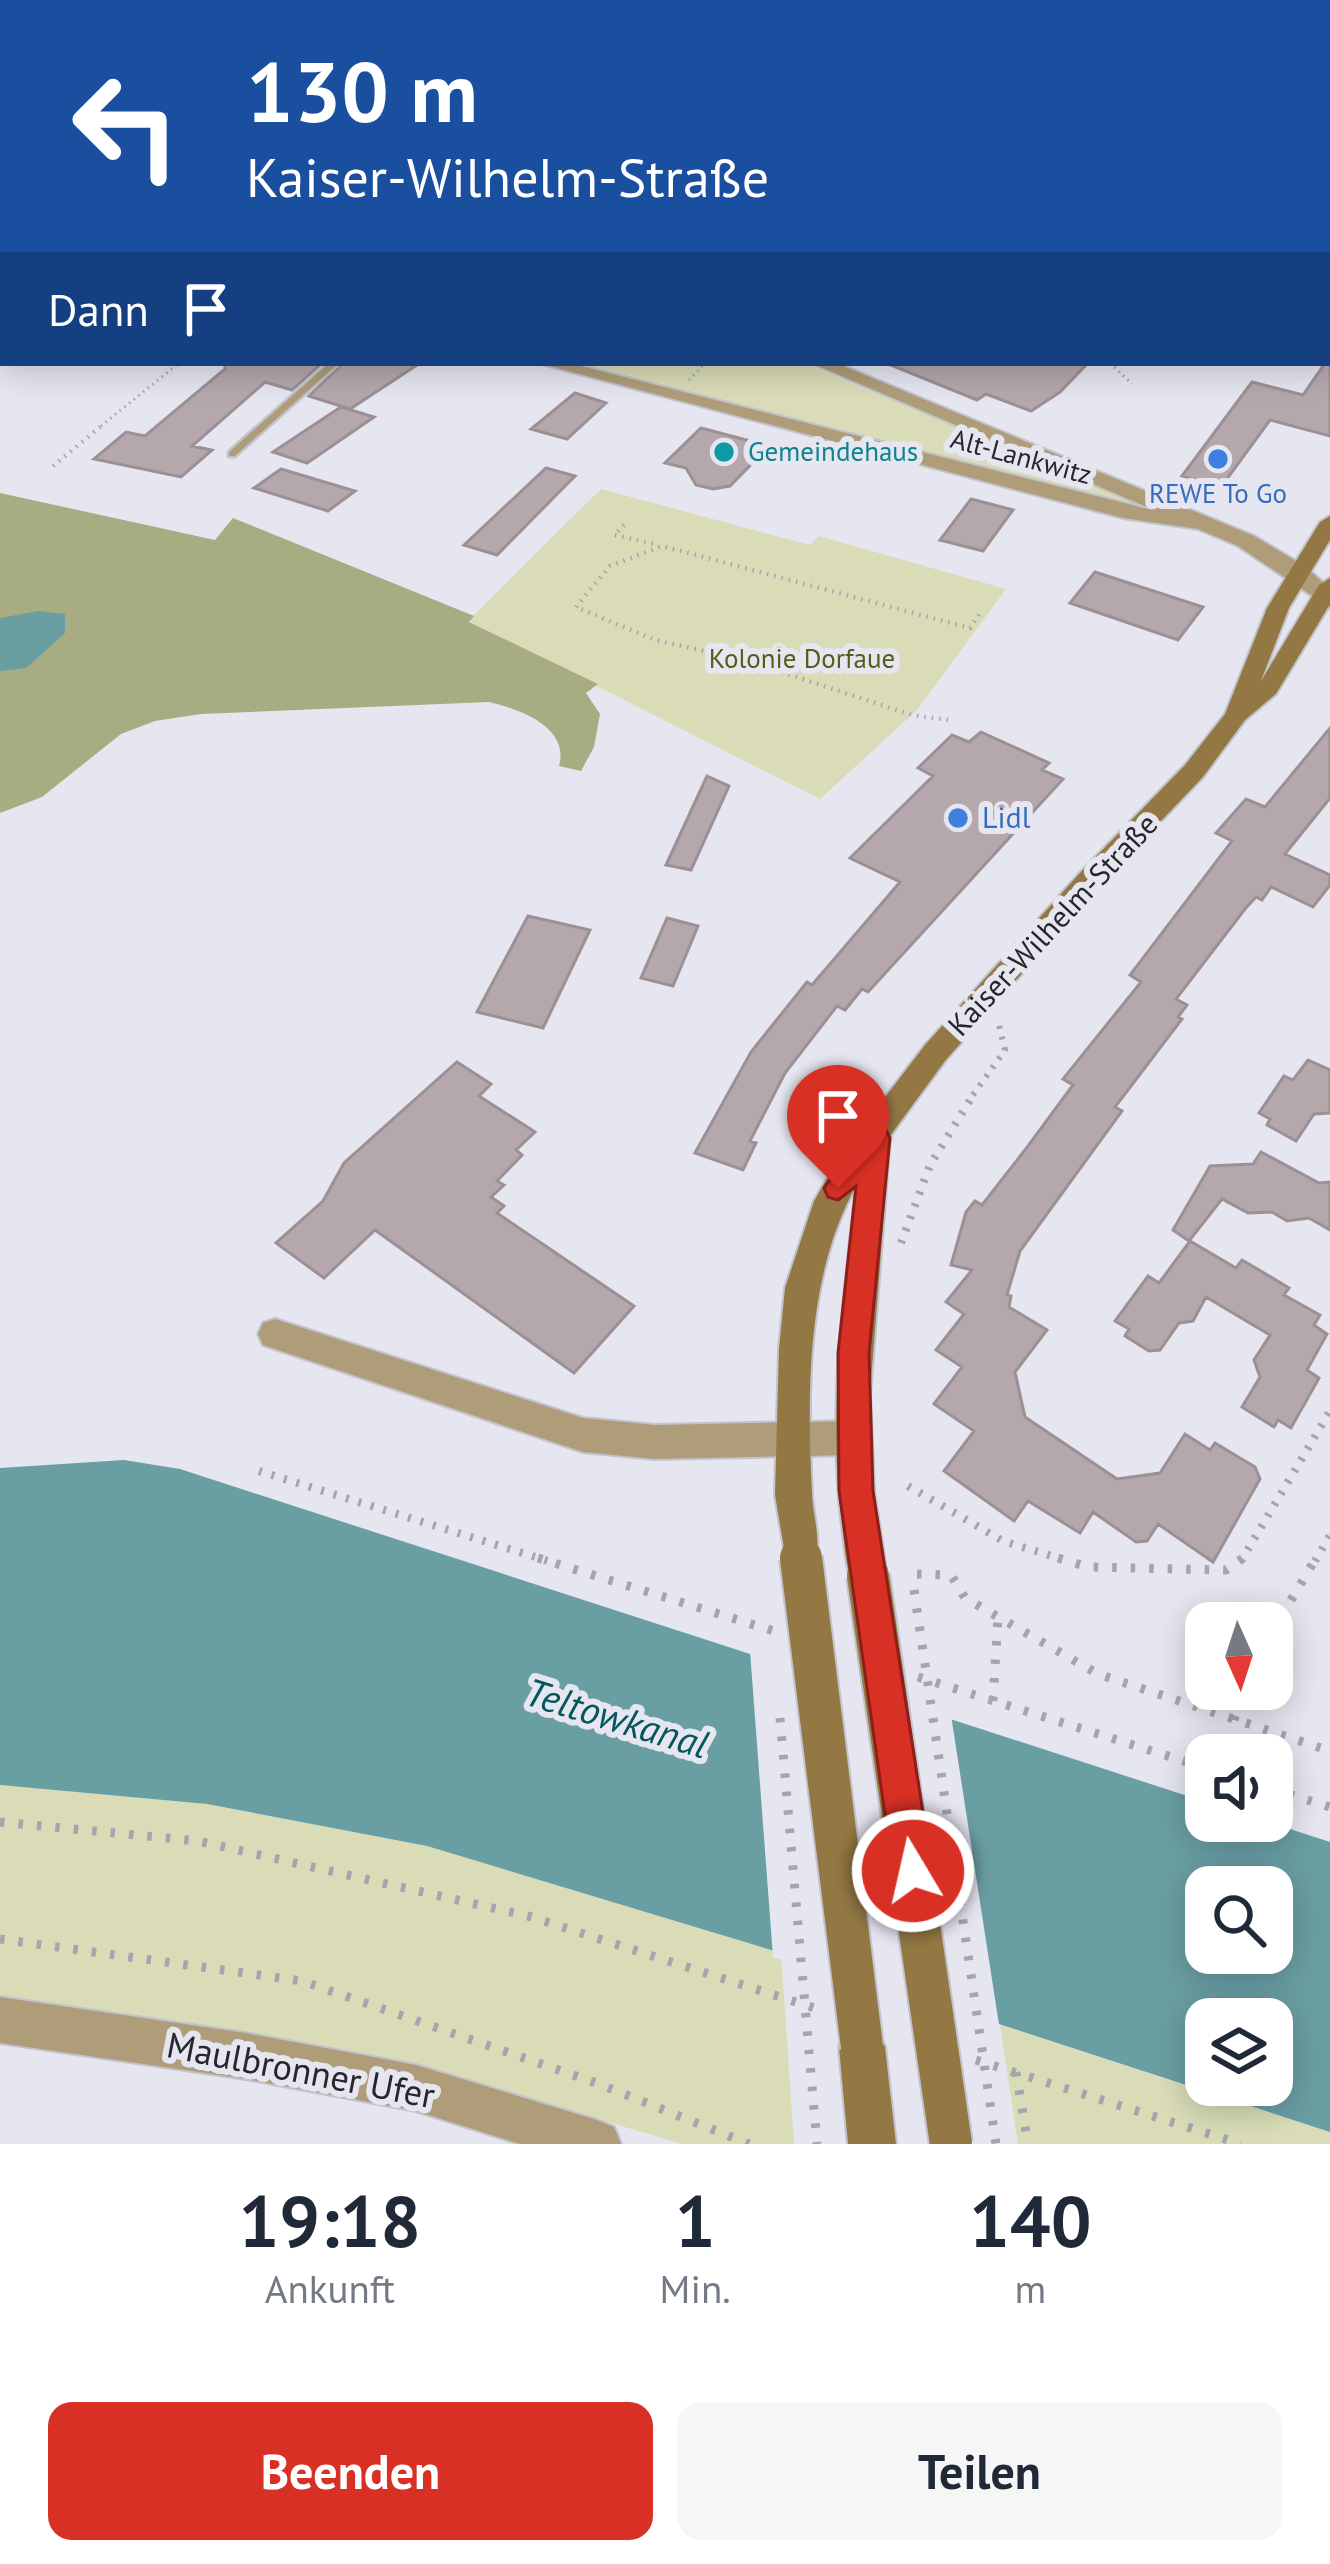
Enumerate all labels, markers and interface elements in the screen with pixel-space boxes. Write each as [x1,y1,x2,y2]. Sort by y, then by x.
text: 130 m [246,36,478,145]
icon: left [48,48,204,204]
text: Kaiser-Wilhelm-Straße [246,142,769,212]
icon: arrive [173,276,239,342]
text: Dann [48,280,149,338]
street label: Alt-Lankwitz [947,421,1095,491]
place label: Gemeindehaus [748,434,918,468]
marker: Gemeindehaus [711,439,737,465]
marker: REWE To Go [1205,446,1231,472]
place label: REWE To Go [1149,476,1287,510]
park label: Kolonie Dorfaue [709,641,895,675]
place label: Lidl [982,797,1031,836]
street label: Kaiser-Wilhelm-Straße [939,804,1165,1044]
marker: Lidl [945,805,971,831]
pin [787,1065,889,1188]
icon: arrive [805,1083,871,1149]
north arrow [1185,1602,1293,1710]
map controls [1185,1602,1293,2106]
water label: Teltowkanal [520,1666,715,1769]
button: sound [1185,1734,1293,1842]
position arrow [850,1808,976,1934]
button: search [1185,1866,1293,1974]
button: layers [1185,1998,1293,2106]
street label: Maulbronner Ufer [163,2021,439,2119]
text: 19:18 [238,2174,421,2267]
text: 1 [675,2174,715,2267]
text: 140 [969,2174,1092,2267]
text: Ankunft [265,2263,395,2314]
text: Min. [660,2263,731,2314]
text: m [1014,2263,1046,2314]
button: Beenden [48,2402,653,2540]
button: Teilen [677,2402,1282,2540]

